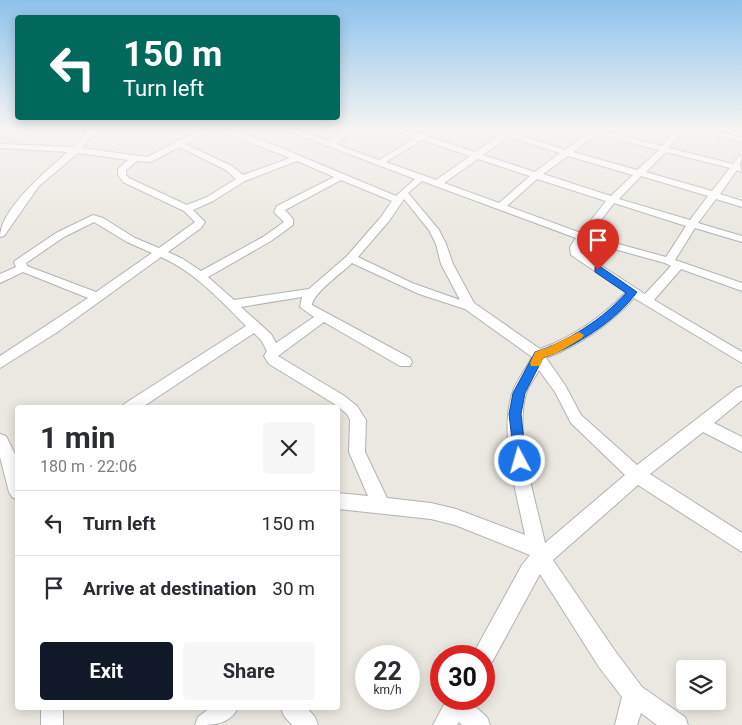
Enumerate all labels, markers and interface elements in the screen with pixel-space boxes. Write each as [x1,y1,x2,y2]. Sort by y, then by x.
text: 150 m [123,34,222,75]
icon: left [40,35,105,100]
text: Turn left [123,76,204,101]
pin [577,219,619,270]
icon: arrive [584,226,612,254]
text: 1 min [40,420,115,455]
button: close [263,422,315,474]
position arrow [493,434,545,486]
text: 180 m · 22:06 [40,457,137,476]
icon: left [40,509,68,537]
text: Turn left [83,512,156,535]
text: 150 m [262,512,315,535]
icon: arrive [40,574,68,602]
text: Arrive at destination [83,577,256,600]
text: 30 m [272,577,315,600]
button: Exit [40,642,173,700]
button: Share [183,642,315,700]
speed limit sign: 30 [430,645,495,710]
text: 22 [373,657,402,686]
map controls [676,660,726,710]
button: layers [676,660,726,710]
text: km/h [373,683,402,697]

